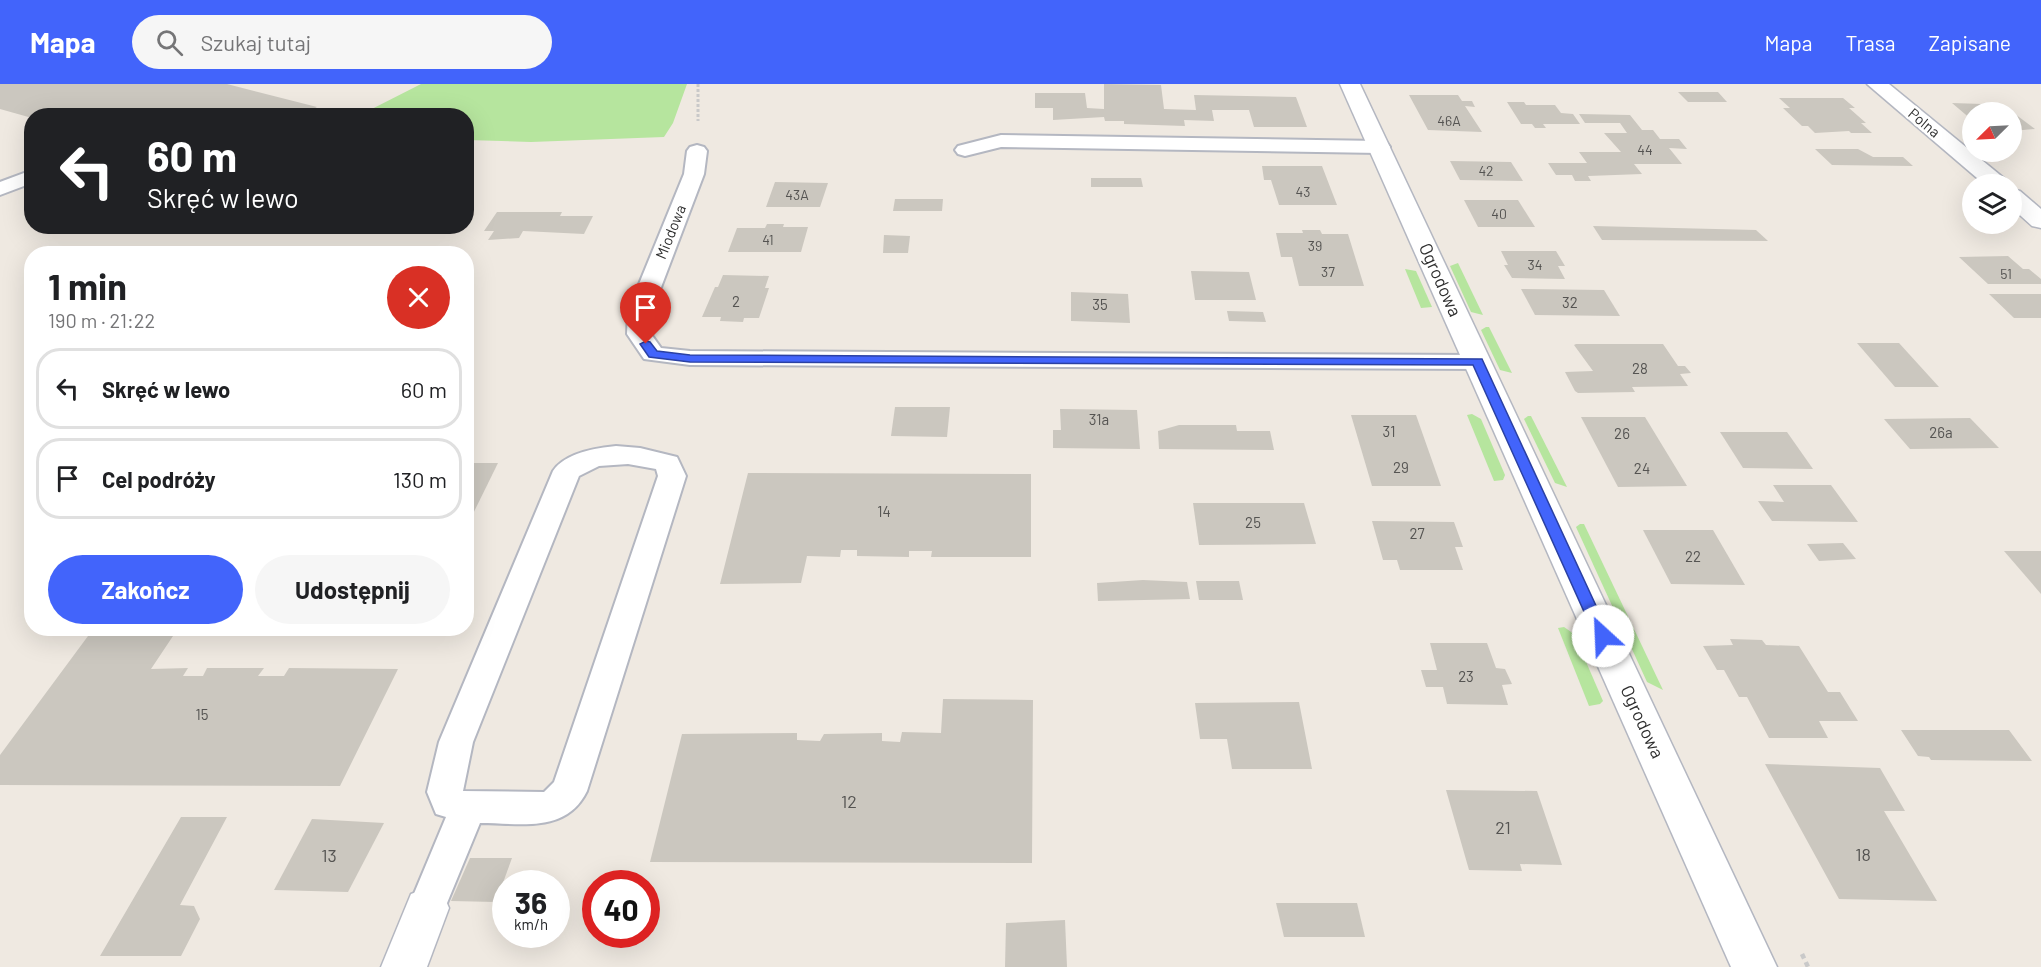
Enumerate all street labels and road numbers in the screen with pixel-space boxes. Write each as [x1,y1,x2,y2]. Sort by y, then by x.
street label: Polna [1905,104,1944,141]
street label: Miodowa [651,202,689,261]
street label: Ogrodowa [1415,239,1467,320]
street label: Ogrodowa [1616,681,1669,762]

